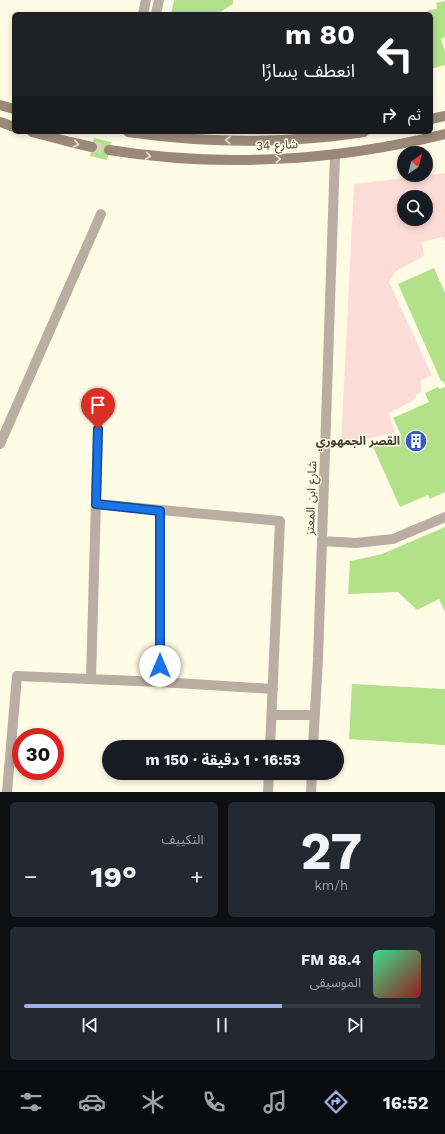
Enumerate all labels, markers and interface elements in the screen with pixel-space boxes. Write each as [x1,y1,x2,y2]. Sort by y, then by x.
text: 80 m [285,18,355,51]
icon: left [369,28,421,80]
text: انعطف يسارًا [261,60,355,81]
icon: right [378,104,400,126]
text: ثم [408,106,421,124]
one-way arrow [225,135,231,144]
street label: شارع 34 [256,137,298,155]
one-way arrow [73,139,79,147]
north arrow [397,146,433,182]
map controls [397,146,433,226]
one-way arrow [145,151,151,160]
one-way arrow [275,154,281,163]
button: search [397,190,433,226]
pin [81,388,115,429]
icon: arrive [87,394,109,416]
building icon: القصر الجمهوري [403,428,429,454]
place label: القصر الجمهوري [316,434,400,451]
street label: شارع ابن المعتز [303,460,321,537]
position arrow [139,645,181,687]
speed limit sign: 30 [12,728,64,780]
text: 16:53 · 1 دقيقة · 150 m [145,751,301,769]
text: 27 [300,821,362,882]
text: التكييف [162,832,204,847]
text: 19° [91,859,137,894]
text: − [24,864,37,889]
text: + [190,864,203,889]
text: km/h [315,878,348,893]
text: 88.4 FM [301,951,361,969]
text: الموسيقى [310,975,361,990]
icon: previous [79,1014,101,1036]
icon: pause [211,1014,233,1036]
icon: next [344,1014,366,1036]
icon: filters [17,1088,45,1116]
icon: car [78,1088,106,1116]
icon: climate [139,1088,167,1116]
icon: phone [200,1088,228,1116]
icon: music [261,1088,289,1116]
icon: directions [322,1088,350,1116]
text: 16:52 [383,1092,428,1113]

